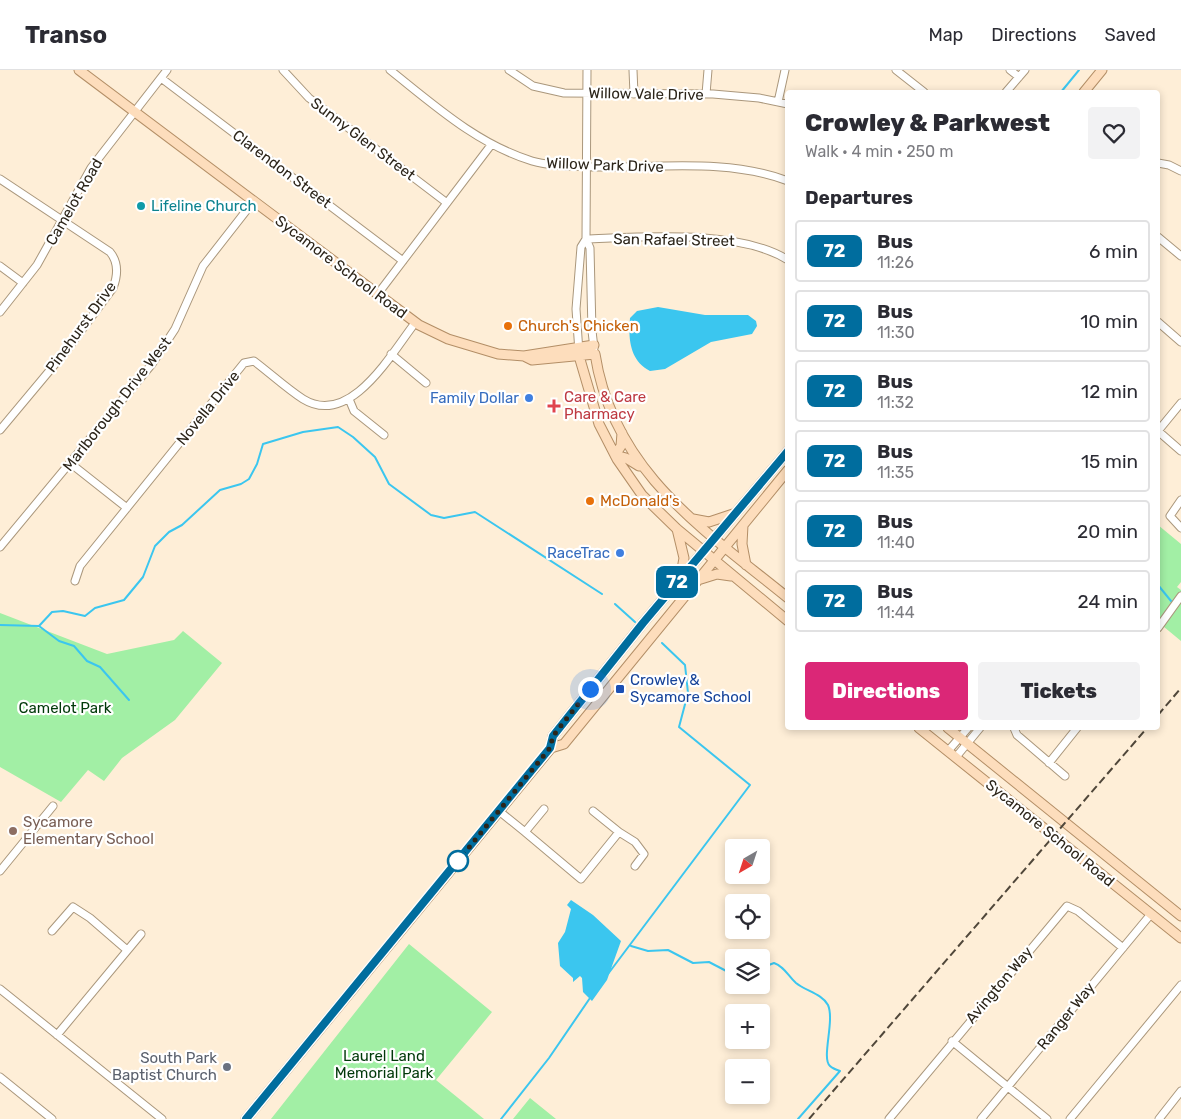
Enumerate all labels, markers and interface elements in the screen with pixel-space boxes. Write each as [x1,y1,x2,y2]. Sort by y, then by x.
text: Transo [25,21,107,49]
text: Map [928,24,963,46]
text: Directions [991,24,1077,46]
text: Saved [1105,24,1156,46]
street label: Willow Vale Drive [588,84,704,104]
street label: Sunny Glen Street [307,94,419,184]
button: heart [1088,107,1140,159]
text: Crowley & Parkwest [805,109,1050,137]
street label: Clarendon Street [229,126,335,212]
text: Walk · 4 min · 250 m [805,142,953,161]
street label: Willow Park Drive [546,154,664,176]
street label: Camelot Road [42,155,106,249]
text: Departures [805,186,913,209]
place label: Lifeline Church [151,197,257,215]
marker: Lifeline Church [135,200,147,212]
street label: Sycamore School Road [272,212,410,322]
street label: San Rafael Street [613,230,735,250]
text: Bus [877,230,913,253]
text: 72 [823,240,846,262]
text: 6 min [1089,240,1138,263]
text: 11:26 [877,253,914,272]
street label: Pinehurst Drive [42,278,120,376]
text: Bus [877,300,913,323]
text: 72 [823,310,846,332]
text: 10 min [1080,310,1138,333]
place label: Church's Chicken [518,317,639,335]
marker: Church's Chicken [502,320,514,332]
text: 11:30 [877,323,915,342]
street label: Marlborough Drive West [59,333,175,475]
street label: Novella Drive [173,367,243,449]
text: Bus [877,370,913,393]
text: 72 [823,380,846,402]
text: 12 min [1081,380,1138,403]
place label: Care & Care Pharmacy [564,388,646,423]
place label: Family Dollar [430,389,519,407]
marker: Family Dollar [523,392,535,404]
text: 11:32 [877,393,914,412]
marker: Care & Care Pharmacy [548,400,560,412]
text: Bus [877,440,913,463]
text: 72 [823,450,846,472]
text: 15 min [1081,450,1138,473]
text: 11:35 [877,463,914,482]
place label: McDonald's [600,492,680,510]
marker: McDonald's [584,495,596,507]
text: Bus [877,510,913,533]
text: 72 [823,520,846,542]
text: 20 min [1077,520,1138,543]
text: 11:40 [877,533,915,552]
place label: RaceTrac [547,544,610,562]
marker: RaceTrac [614,547,626,559]
line badge: 72 [654,566,700,598]
text: 72 [666,571,688,593]
text: Bus [877,580,913,603]
text: 72 [823,590,846,612]
text: 24 min [1078,590,1138,613]
text: 11:44 [877,603,915,622]
button: Directions [805,662,968,720]
button: Tickets [978,662,1140,720]
place label: Crowley & Sycamore School [630,671,751,706]
your location [578,677,603,702]
marker: Crowley & Sycamore School [614,683,626,695]
park label: Camelot Park [19,699,112,717]
street label: Sycamore School Road [982,776,1118,890]
place label: Sycamore Elementary School [23,813,154,848]
marker: Sycamore Elementary School [7,825,19,837]
north arrow [725,839,770,884]
map controls [725,839,770,1104]
unlabelled marker [447,850,469,872]
button: locate [725,894,770,939]
street label: Avington Way [962,943,1036,1027]
button: layers [725,949,770,994]
street label: Ranger Way [1033,979,1099,1053]
button: + [725,1004,770,1049]
park label: Laurel Land Memorial Park [335,1047,433,1082]
place label: South Park Baptist Church [112,1049,217,1084]
button: − [725,1059,770,1104]
marker: South Park Baptist Church [221,1061,233,1073]

